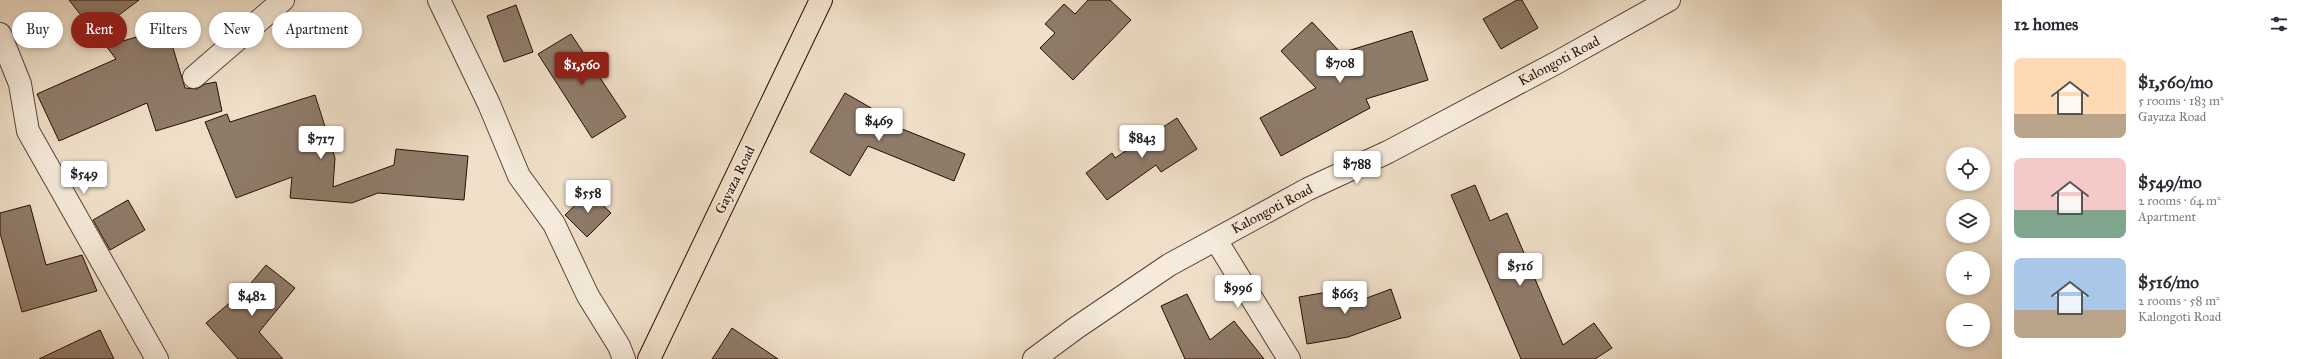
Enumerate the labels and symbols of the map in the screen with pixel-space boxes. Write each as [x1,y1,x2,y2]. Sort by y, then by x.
street label: Kalongoti Road [1515,32,1603,90]
pin: $708 [1316,50,1364,84]
pin: $1,560 [549,52,615,86]
pin: $469 [855,108,903,142]
pin: $843 [1118,125,1166,159]
pin: $717 [297,126,345,160]
street label: Gayaza Road [711,143,759,217]
pin: $788 [1333,151,1381,185]
pin: $549 [60,161,108,195]
pin: $558 [564,180,612,214]
street label: Kalongoti Road [1228,180,1316,238]
pin: $516 [1496,253,1544,287]
pin: $996 [1214,275,1262,309]
pin: $663 [1321,281,1369,315]
pin: $482 [228,283,276,317]

